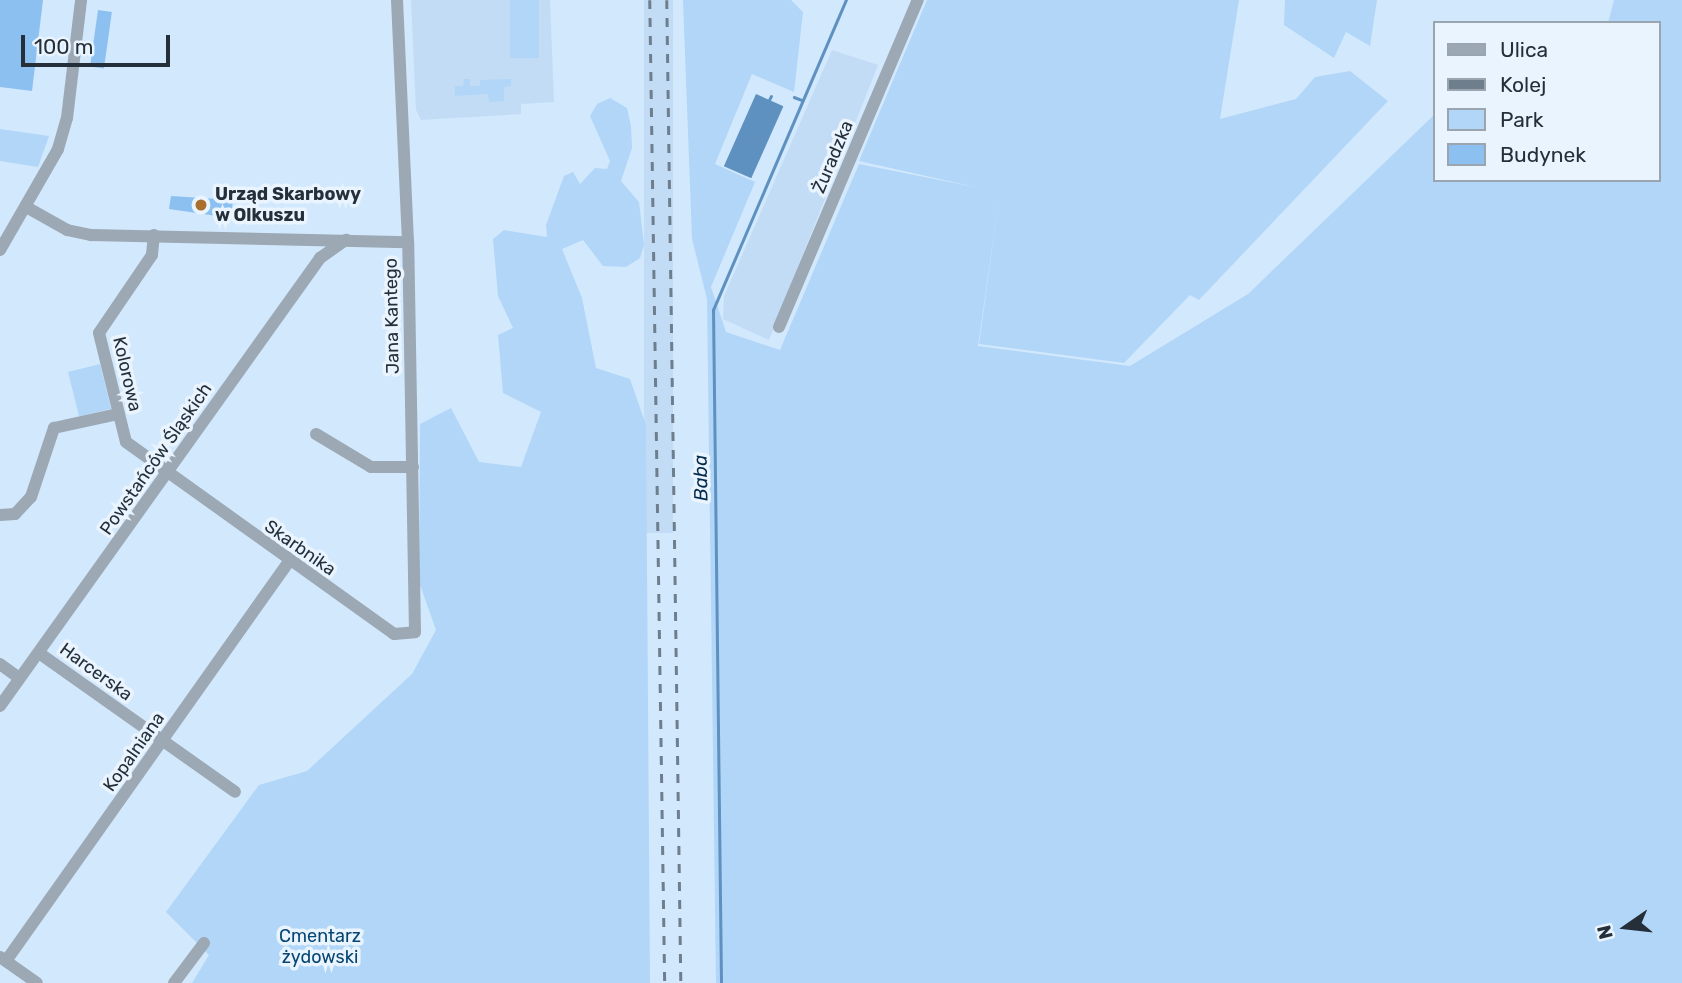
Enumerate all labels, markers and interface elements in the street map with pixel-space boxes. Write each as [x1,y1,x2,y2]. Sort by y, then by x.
scale bar [24,21,173,65]
legend [1434,21,1661,182]
text: 100 m [34,34,93,59]
text: Ulica [1500,37,1548,62]
text: Kolej [1500,72,1546,97]
text: Park [1500,107,1544,132]
street label: Żuradzka [808,117,858,197]
text: Budynek [1500,142,1586,167]
place label: Urząd Skarbowy w Olkuszu [215,184,361,227]
marker: Urząd Skarbowy w Olkuszu [193,197,209,213]
street label: Jana Kantego [380,258,404,374]
street label: Kolorowa [108,334,146,414]
street label: Powstańców Śląskich [95,379,217,539]
water label: Baba [689,455,713,501]
street label: Skarbnika [260,516,340,580]
street label: Harcerska [55,638,137,706]
street label: Kopalniana [99,708,169,796]
north arrow [1591,892,1661,962]
text: N [1592,923,1618,942]
park label: Cmentarz żydowski [279,926,361,968]

